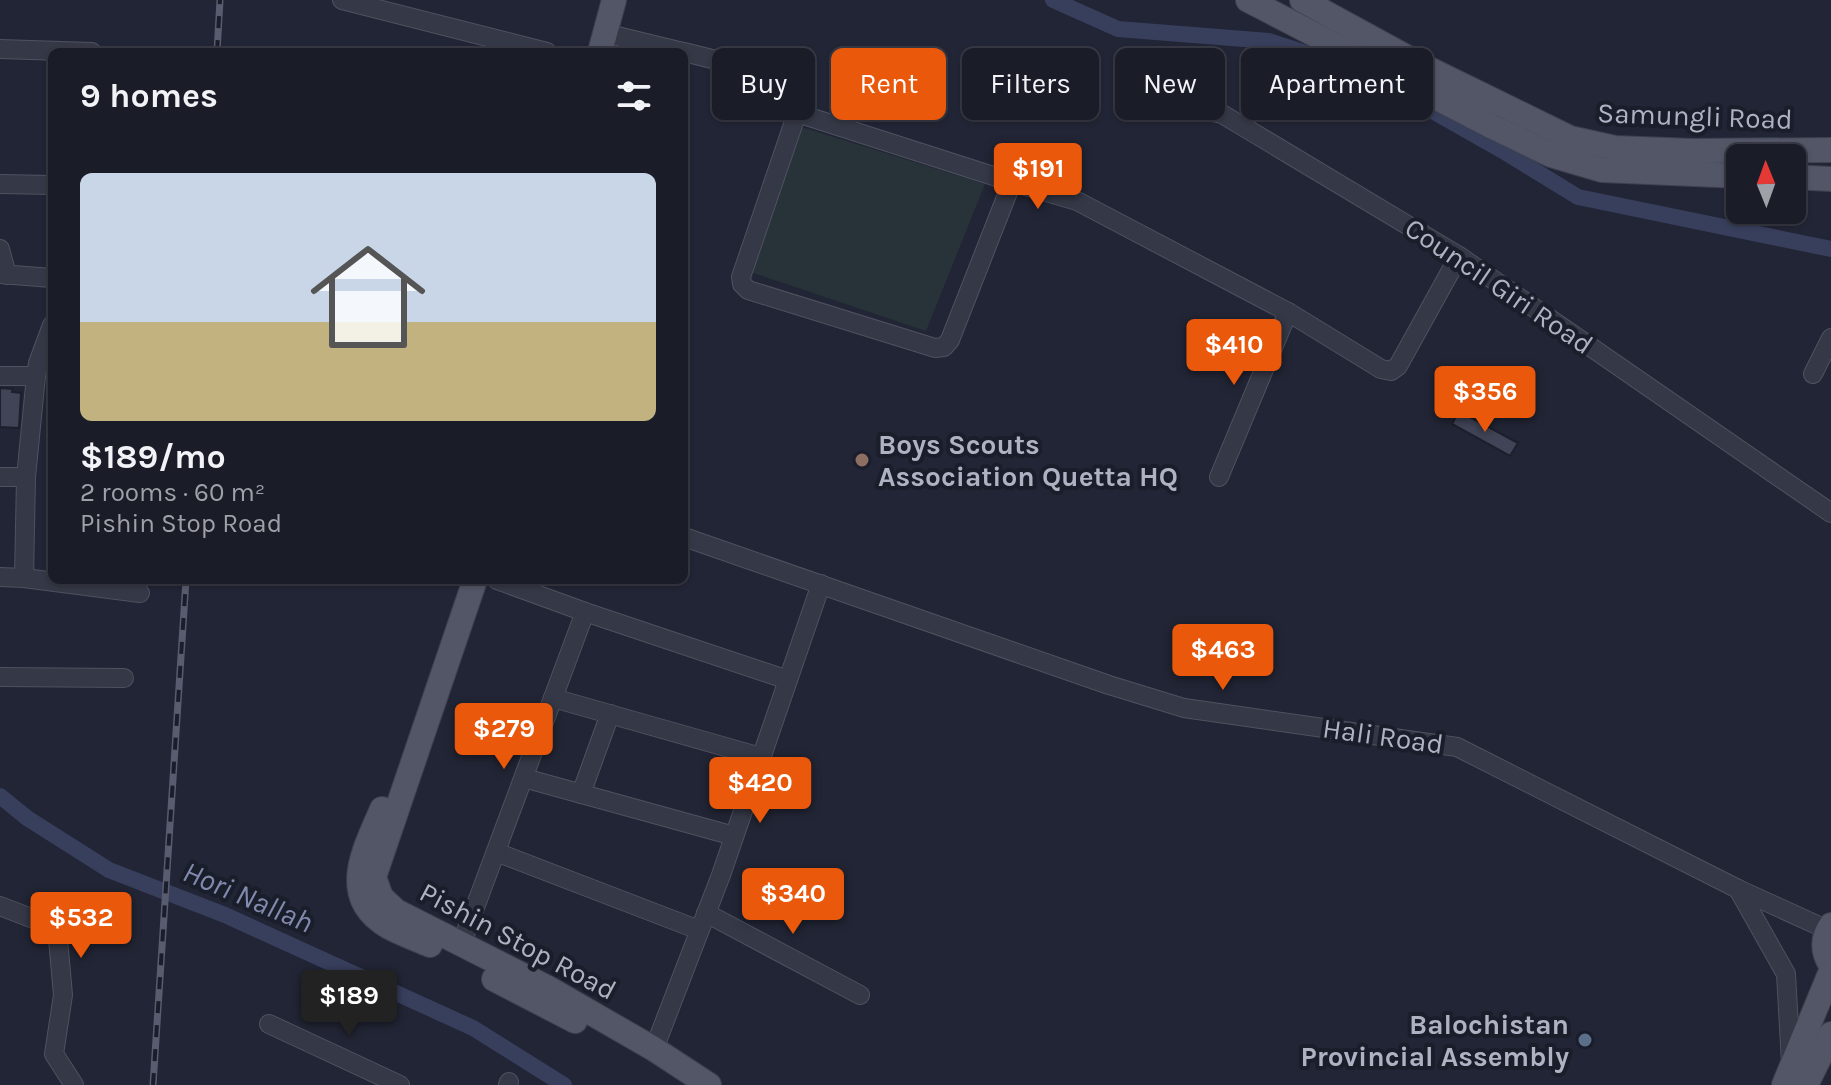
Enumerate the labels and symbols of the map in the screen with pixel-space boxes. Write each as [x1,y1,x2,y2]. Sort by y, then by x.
street label: Samungli Road [1597,96,1793,136]
pin: $191 [991,143,1085,211]
north arrow [1726,144,1806,224]
street label: Council Giri Road [1399,211,1599,361]
pin: $410 [1187,319,1281,387]
pin: $356 [1438,366,1532,434]
place label: Boys Scouts Association Quetta HQ [878,428,1178,493]
marker: Boys Scouts Association Quetta HQ [853,451,871,469]
pin: $463 [1176,624,1270,692]
pin: $279 [457,703,551,771]
street label: Hali Road [1321,711,1445,761]
pin: $420 [713,757,807,825]
water label: Hori Nallah [178,854,318,940]
pin: $340 [746,868,840,936]
street label: Pishin Stop Road [414,875,622,1007]
pin: $532 [34,892,128,960]
pin: $189 [302,970,396,1038]
place label: Balochistan Provincial Assembly [1300,1008,1569,1073]
marker: Balochistan Provincial Assembly [1576,1031,1594,1049]

